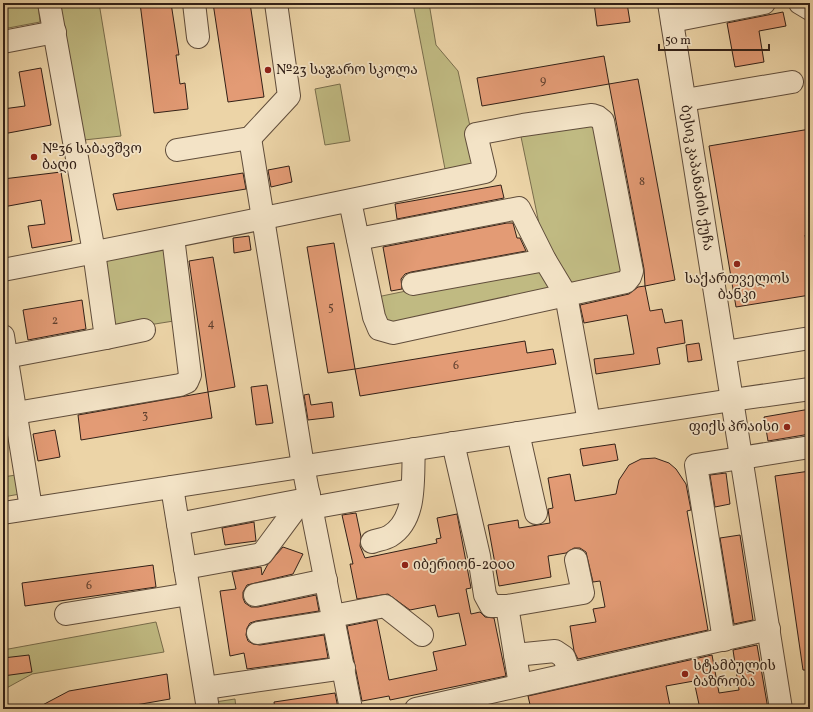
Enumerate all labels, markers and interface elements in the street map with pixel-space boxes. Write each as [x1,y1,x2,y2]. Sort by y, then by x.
scale bar [659,26,769,52]
text: 50 m [665,33,691,49]
place label: №23 საჯარო სკოლა [276,61,418,80]
marker: №23 საჯარო სკოლა [263,65,273,75]
house number: 9 [540,73,546,89]
street label: ბესიკ კაპანაძის ქუჩა [676,103,718,252]
place label: №36 საბავშვო ბაღი [42,140,142,175]
marker: №36 საბავშვო ბაღი [29,152,39,162]
house number: 8 [639,174,645,190]
marker: საქართველოს ბანკი [732,259,742,269]
place label: საქართველოს ბანკი [684,270,790,305]
house number: 5 [328,300,334,316]
house number: 2 [52,313,58,329]
house number: 4 [207,316,215,332]
house number: 6 [453,358,459,374]
house number: 3 [142,408,148,424]
place label: ფიქს პრაისი [689,418,779,437]
marker: ფიქს პრაისი [782,422,792,432]
place label: იბერიონ-2000 [413,556,515,575]
marker: იბერიონ-2000 [400,560,410,570]
house number: 6 [86,578,92,594]
place label: სტამბულის ბაზრობა [693,657,776,692]
marker: სტამბულის ბაზრობა [680,669,690,679]

